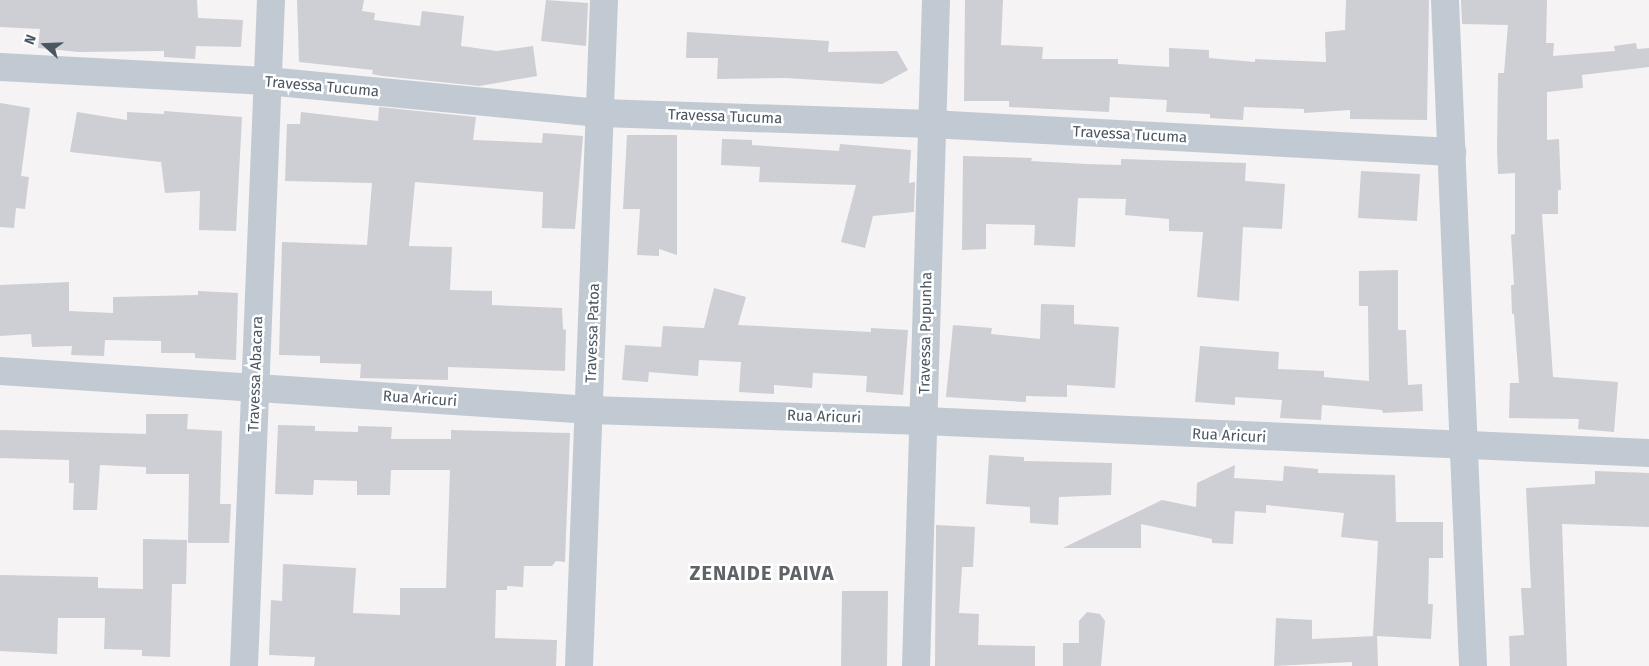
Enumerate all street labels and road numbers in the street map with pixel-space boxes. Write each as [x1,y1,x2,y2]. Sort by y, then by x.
street label: Travessa Tucuma [264,73,380,101]
street label: Travessa Tucuma [667,106,783,128]
street label: Travessa Tucuma [1072,123,1188,147]
street label: Travessa Pupunha [916,272,936,394]
street label: Travessa Patoa [582,283,604,383]
street label: Travessa Abacara [245,316,267,432]
street label: Rua Aricuri [382,387,458,411]
street label: Rua Aricuri [787,407,861,427]
street label: Rua Aricuri [1191,425,1267,447]

